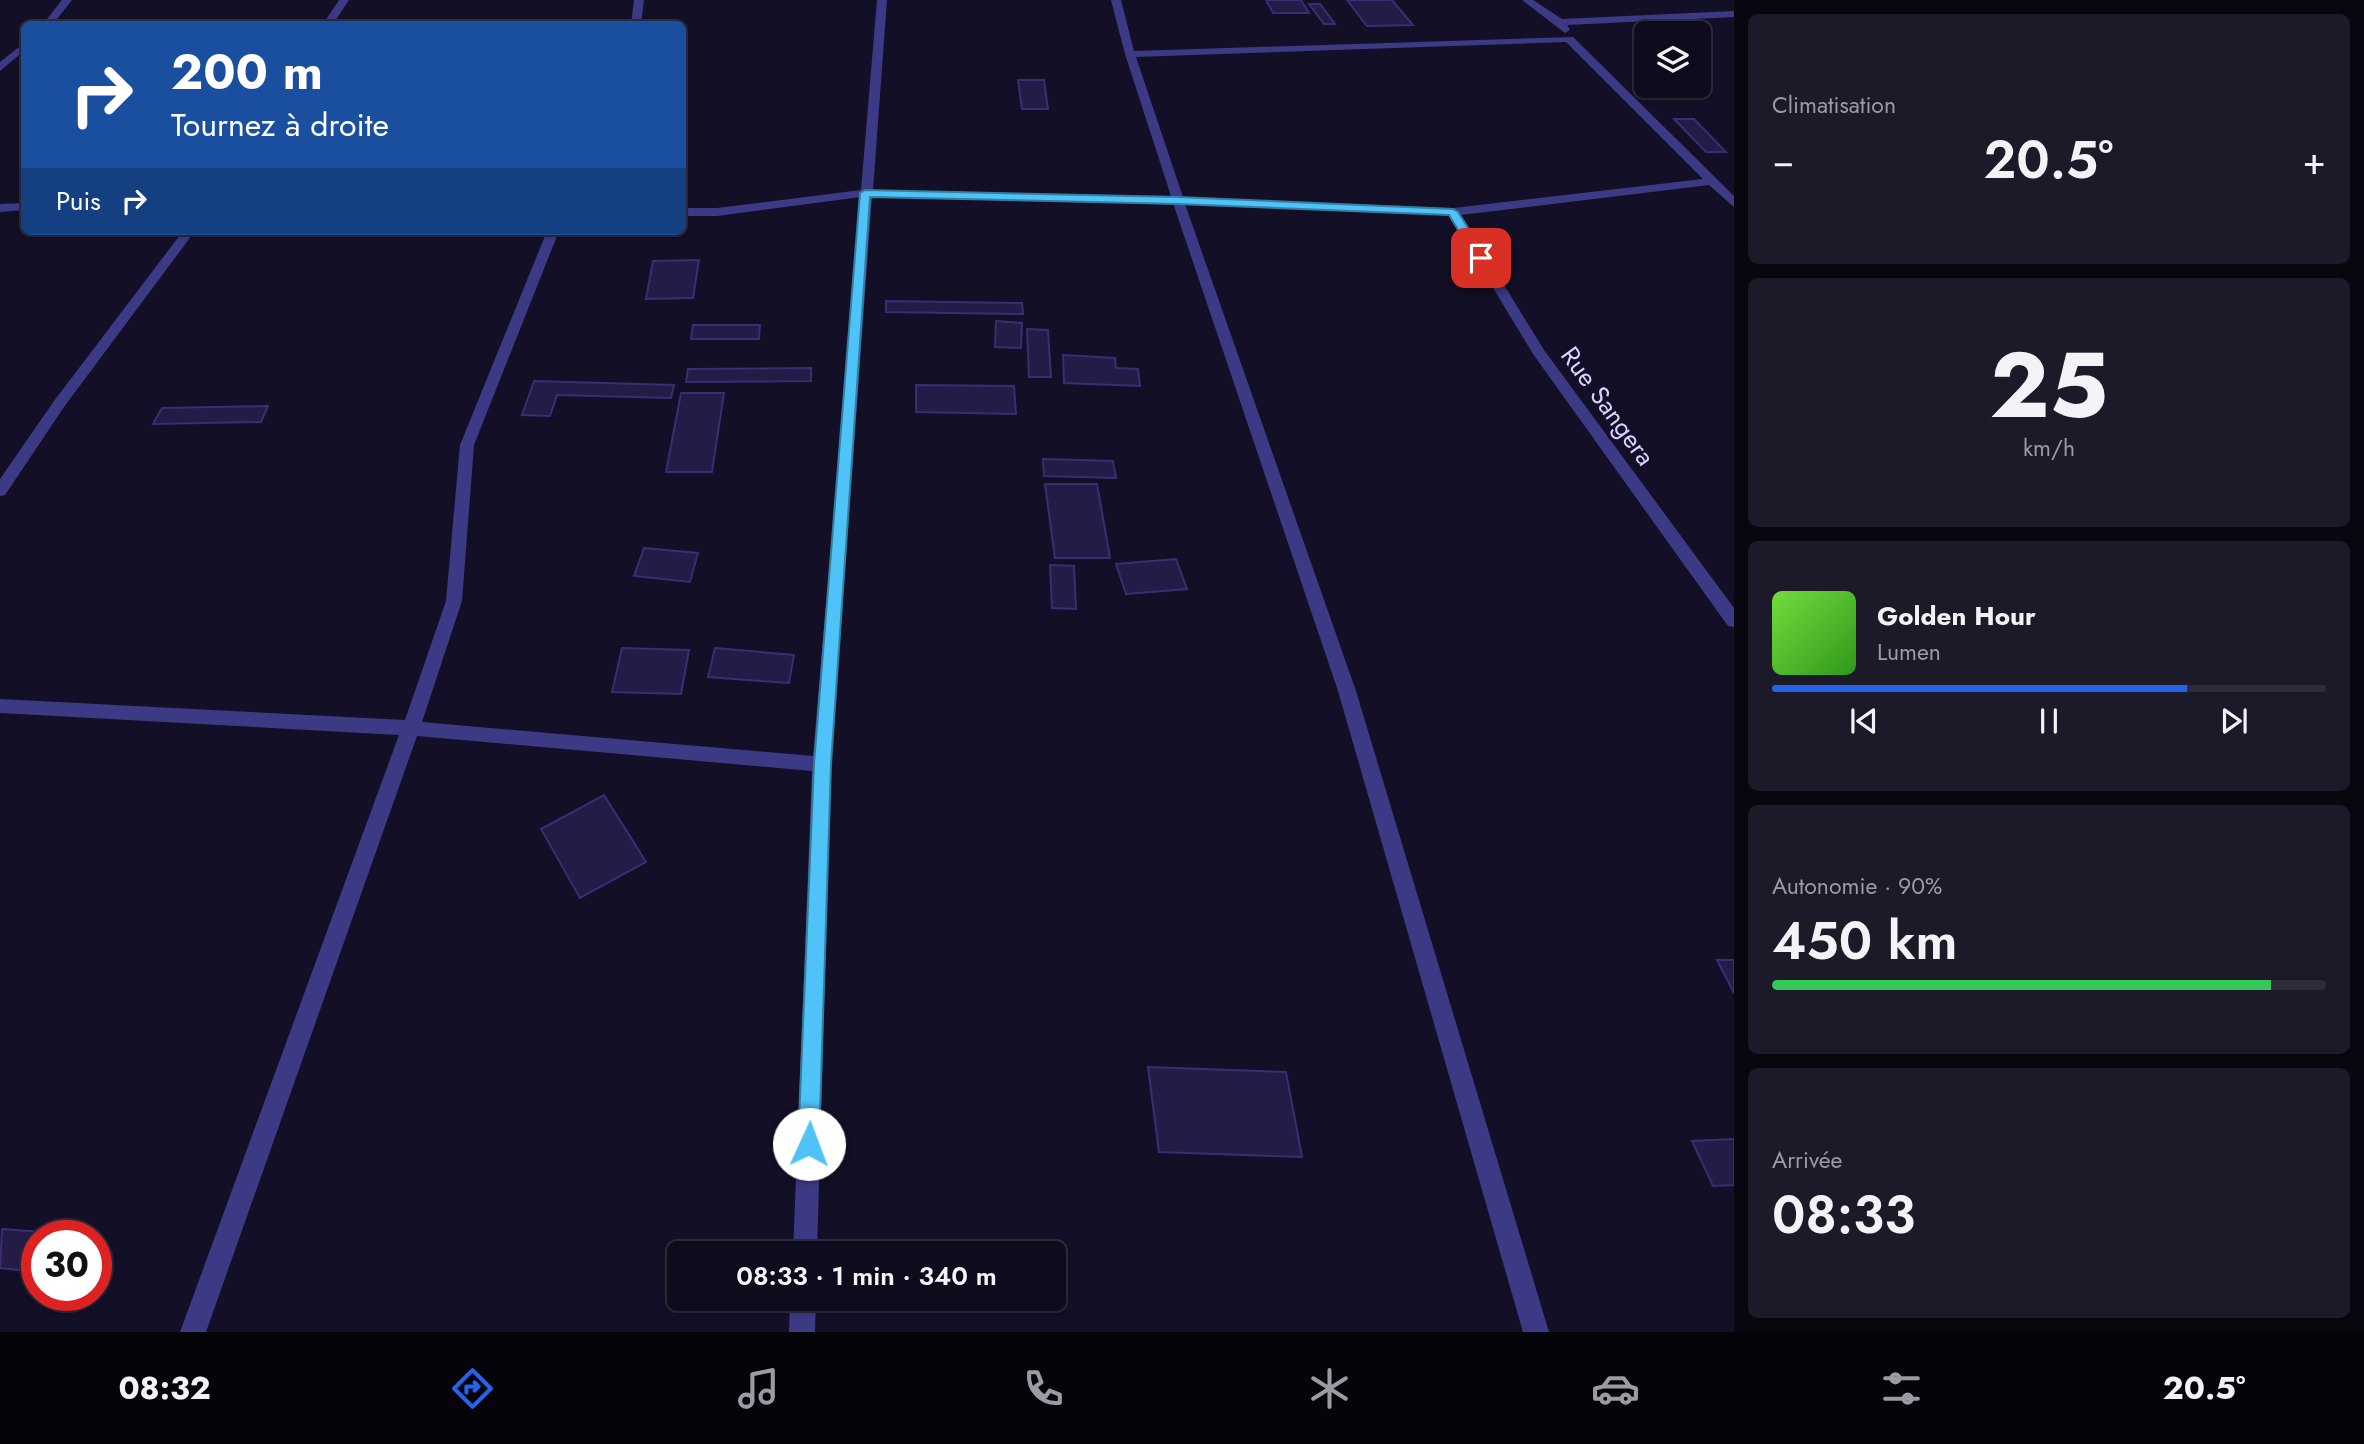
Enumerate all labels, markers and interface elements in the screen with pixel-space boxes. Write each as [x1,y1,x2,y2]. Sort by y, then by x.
map controls [1634,21,1711,98]
button: layers [1634,21,1711,98]
text: 200 m [171,37,323,107]
icon: right [56,49,147,140]
text: Climatisation [1772,88,1896,122]
text: Tournez à droite [171,102,389,148]
text: 20.5° [1984,122,2113,198]
text: − [1772,133,1794,188]
text: + [2303,133,2326,188]
text: Puis [56,182,101,220]
icon: right [115,182,153,220]
pin [1451,228,1511,288]
icon: arrive [1462,239,1500,277]
text: 25 [1990,320,2108,451]
street label: Rue Sangera [1552,338,1664,474]
text: km/h [2023,431,2075,465]
text: Golden Hour [1877,597,2036,635]
text: Lumen [1877,635,1941,669]
icon: previous [1845,702,1883,740]
icon: pause [2030,702,2068,740]
icon: next [2215,702,2253,740]
text: Autonomie · 90% [1772,869,1942,903]
text: 450 km [1772,903,1957,979]
position arrow [772,1107,846,1181]
text: Arrivée [1772,1143,1842,1177]
text: 08:33 [1772,1177,1915,1253]
speed limit sign: 30 [21,1220,112,1311]
text: 08:33 · 1 min · 340 m [736,1257,997,1295]
icon: directions [448,1364,497,1413]
icon: music [734,1364,783,1413]
icon: phone [1019,1364,1068,1413]
icon: climate [1305,1364,1354,1413]
icon: car [1591,1364,1640,1413]
icon: filters [1877,1364,1926,1413]
text: 08:32 [118,1365,211,1411]
text: 20.5° [2163,1365,2245,1411]

